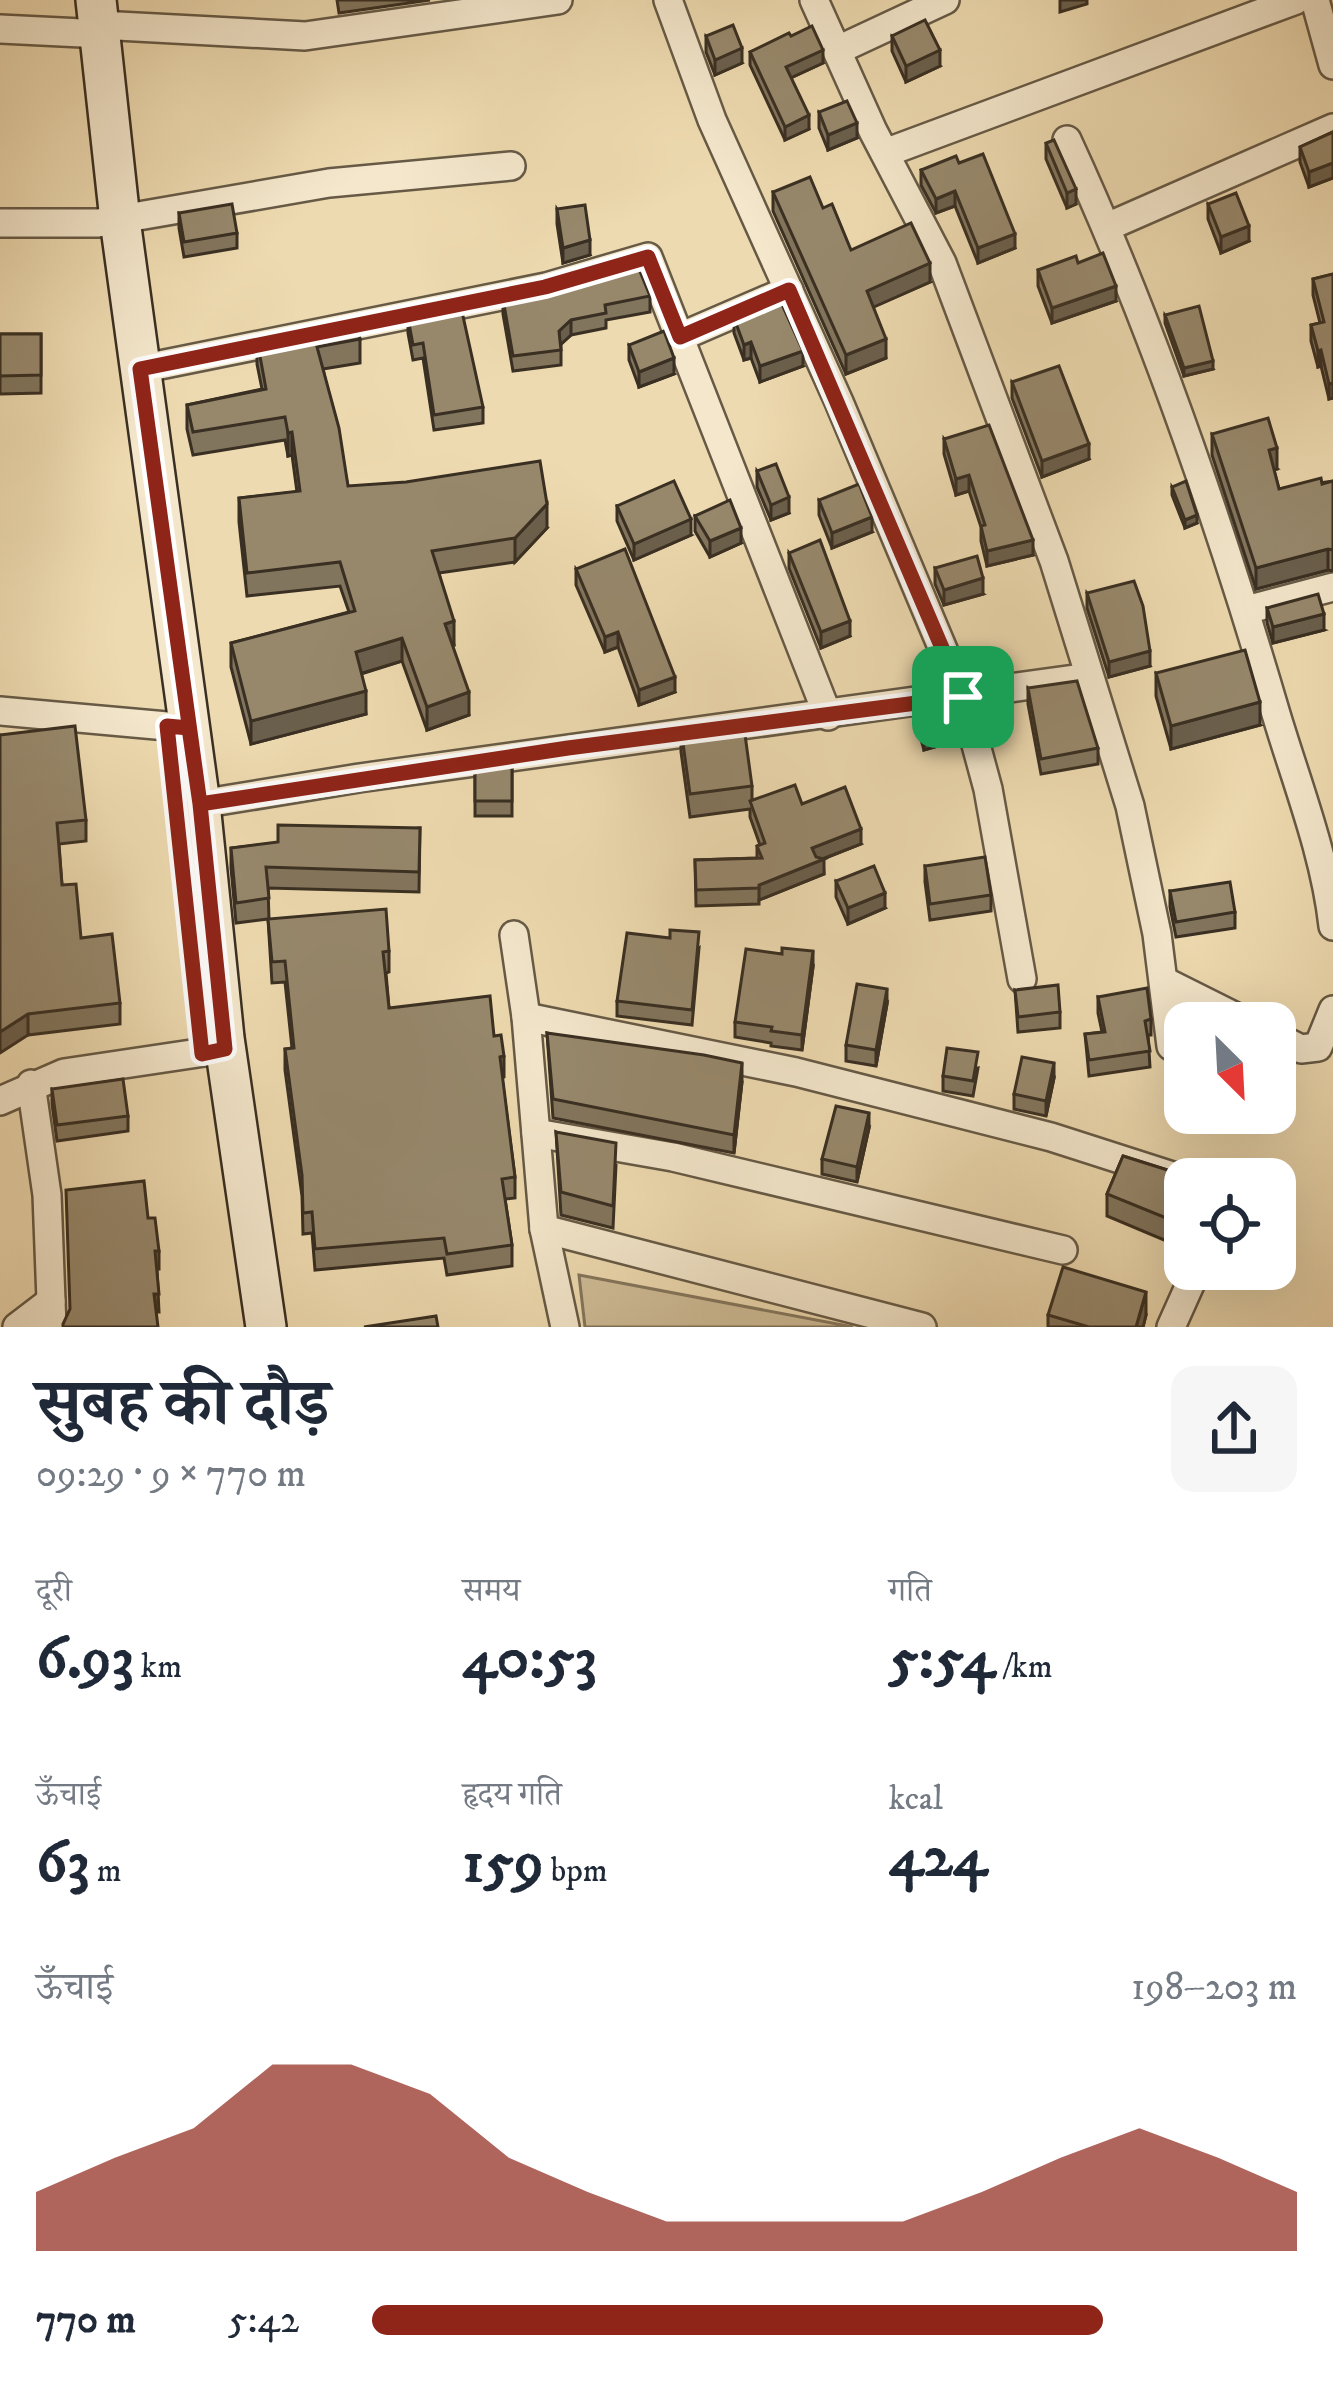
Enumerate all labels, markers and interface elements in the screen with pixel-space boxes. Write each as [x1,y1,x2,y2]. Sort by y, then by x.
pin [912,646,1014,748]
icon: arrive [930,664,996,730]
north arrow [1164,1002,1296,1134]
map controls [1164,1002,1296,1290]
button: locate [1164,1158,1296,1290]
text: सुबह की दौड़ [36,1364,329,1446]
button: share [1171,1366,1297,1492]
text: 09:29 · 9 × 770 m [36,1450,306,1499]
text: दूरी [36,1571,72,1612]
text: समय [462,1571,520,1612]
text: गति [889,1571,932,1612]
text: 6.93 [36,1622,134,1697]
text: 40:53 [462,1622,597,1697]
text: 5:54 [889,1622,995,1697]
text: km [134,1647,182,1688]
text: /km [995,1647,1053,1688]
text: ऊँचाई [36,1775,101,1816]
text: हृदय गति [462,1775,562,1816]
text: kcal [889,1779,943,1820]
text: 424 [889,1820,987,1895]
text: 63 [36,1826,90,1901]
text: 159 [462,1826,544,1901]
text: m [90,1851,122,1892]
text: bpm [544,1851,608,1892]
text: ऊँचाई [36,1963,113,2012]
text: 198–203 m [1131,1963,1297,2012]
text: 770 m [36,2296,136,2345]
text: 5:42 [228,2296,299,2345]

